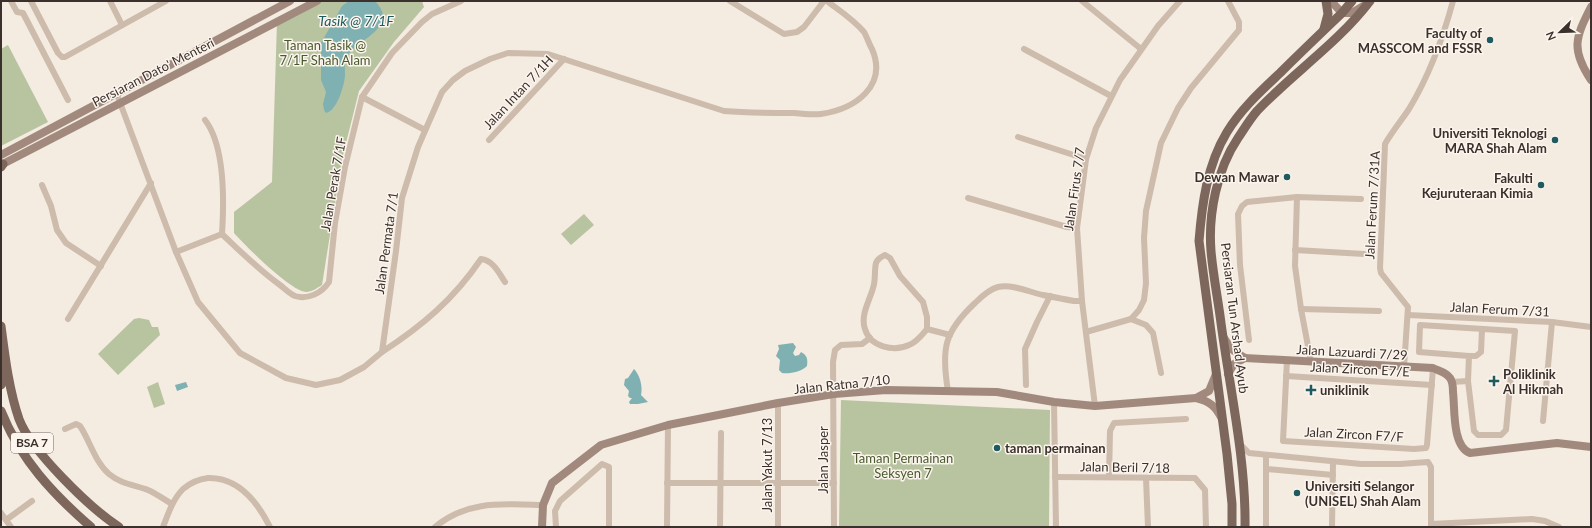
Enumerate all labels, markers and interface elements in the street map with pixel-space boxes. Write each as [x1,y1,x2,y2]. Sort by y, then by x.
water label: Tasik @ 7/1F [318,12,394,29]
north arrow [1540,12,1580,52]
place label: Faculty of MASSCOM and FSSR [1358,25,1483,56]
text: N [1543,30,1558,43]
street label: Persiaran Dato' Menteri [89,34,217,110]
marker: Faculty of MASSCOM and FSSR [1485,35,1495,45]
park label: Taman Tasik @ 7/1F Shah Alam [279,37,371,68]
street label: Jalan Intan 7/1H [480,52,556,132]
place label: Universiti Teknologi MARA Shah Alam [1433,125,1547,156]
marker: Universiti Teknologi MARA Shah Alam [1550,135,1560,145]
street label: Jalan Perak 7/1F [317,136,349,232]
street label: Jalan Firus 7/7 [1060,146,1088,232]
street label: Jalan Ferum 7/31A [1361,150,1383,260]
place label: Dewan Mawar [1194,169,1279,185]
place label: Fakulti Kejuruteraan Kimia [1422,170,1533,201]
marker: Dewan Mawar [1282,172,1292,182]
marker: Fakulti Kejuruteraan Kimia [1536,180,1546,190]
street label: Jalan Permata 7/1 [371,191,401,295]
street label: Persiaran Tun Arshad Ayub [1218,242,1252,394]
street label: Jalan Ferum 7/31 [1450,298,1550,320]
street label: Jalan Lazuardi 7/29 [1296,341,1408,363]
street label: Jalan Zircon E7/E [1310,358,1410,380]
place label: Poliklinik Al Hikmah [1502,366,1563,397]
street label: Jalan Ratna 7/10 [793,371,891,397]
marker: Poliklinik Al Hikmah [1488,375,1500,387]
place label: uniklinik [1320,382,1369,398]
marker: uniklinik [1305,384,1317,396]
street label: Jalan Yakut 7/13 [759,418,775,512]
street label: Jalan Zircon F7/F [1304,423,1404,445]
street label: Jalan Jasper [815,426,831,494]
road number: BSA 7 [11,433,53,453]
place label: taman permainan [1005,440,1106,456]
marker: taman permainan [992,443,1002,453]
park label: Taman Permainan Seksyen 7 [853,450,953,481]
street label: Jalan Beril 7/18 [1080,458,1170,476]
place label: Universiti Selangor (UNISEL) Shah Alam [1305,478,1421,509]
marker: Universiti Selangor (UNISEL) Shah Alam [1292,488,1302,498]

